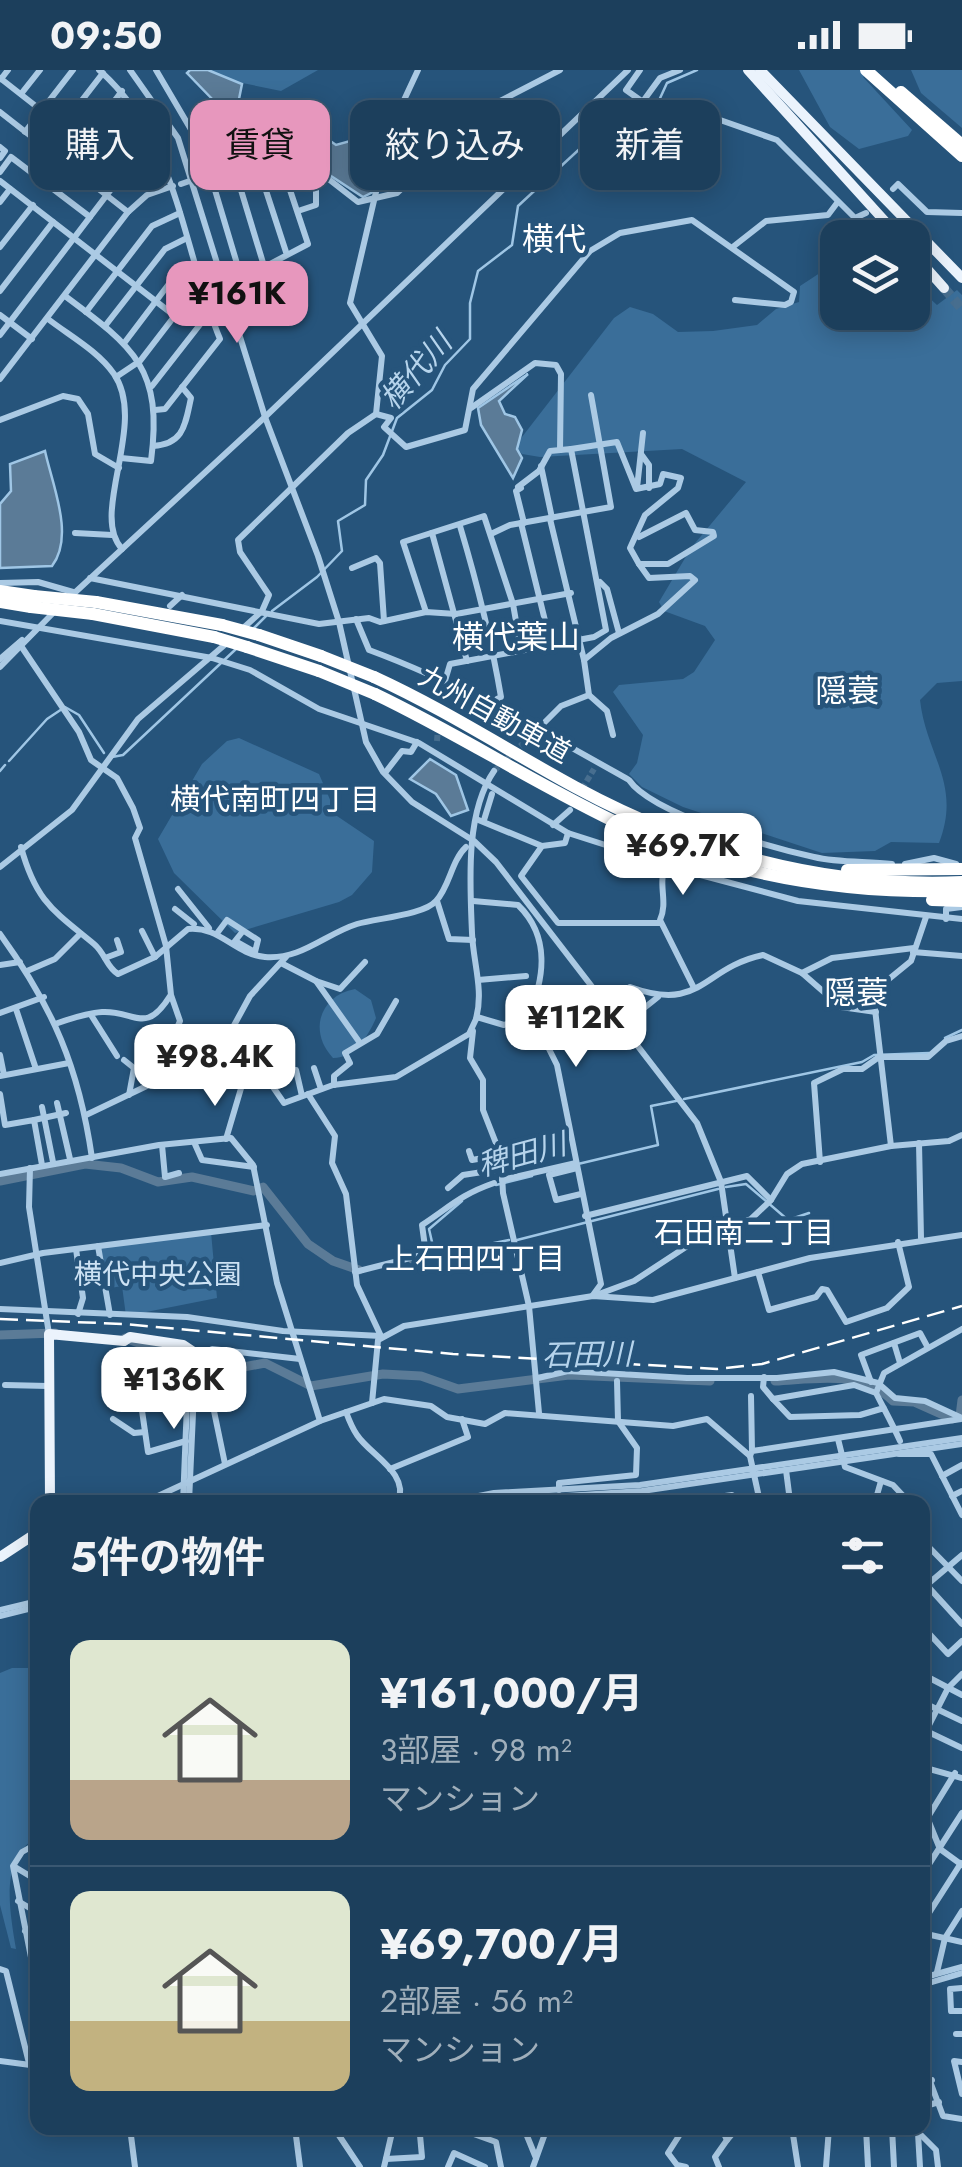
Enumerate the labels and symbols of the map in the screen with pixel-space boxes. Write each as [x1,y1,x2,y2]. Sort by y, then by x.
district label: 横代 [522,216,586,262]
pin: ¥161K [167,261,307,346]
water label: 横代川 [370,320,463,419]
district label: 横代葉山 [452,614,580,660]
street label: 九州自動車道 [411,656,578,773]
district label: 隠蓑 [815,668,879,714]
district label: 横代南町四丁目 [170,778,380,821]
pin: ¥69.7K [602,813,764,898]
district label: 隠蓑 [824,970,888,1016]
pin: ¥112K [506,985,646,1070]
pin: ¥98.4K [134,1024,296,1109]
water label: 稗田川 [473,1121,574,1187]
district label: 石田南二丁目 [654,1211,834,1254]
district label: 上石田四丁目 [385,1237,565,1280]
park label: 横代中央公園 [74,1254,242,1295]
water label: 石田川 [542,1332,635,1377]
pin: ¥136K [104,1347,244,1432]

